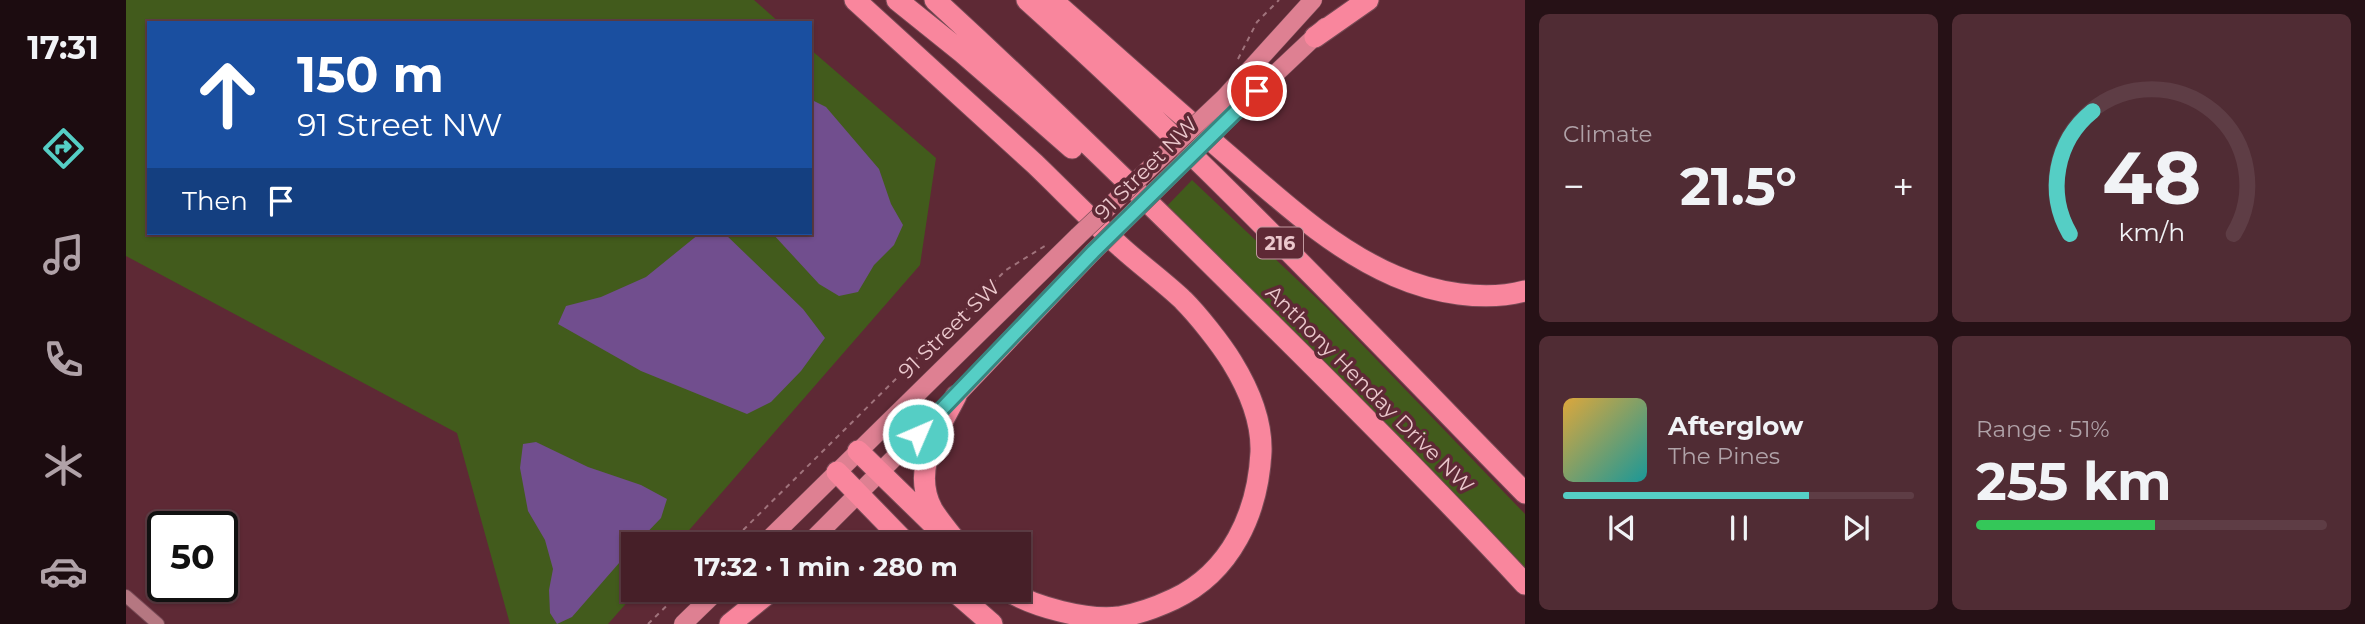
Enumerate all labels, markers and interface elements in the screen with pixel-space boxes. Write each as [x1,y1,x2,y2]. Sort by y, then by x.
text: 17:31 [27,28,99,67]
text: 150 m [297,45,444,104]
icon: ahead [182,49,273,140]
pin [1227,61,1287,121]
icon: arrive [1238,72,1276,110]
text: 91 Street NW [297,105,503,144]
street label: 91 Street NW [1089,111,1203,225]
text: Climate [1563,120,1652,148]
icon: directions [39,124,88,173]
text: 48 [2102,134,2201,222]
text: 21.5° [1680,155,1797,218]
text: − [1563,163,1585,210]
text: + [1892,163,1914,210]
icon: arrive [262,182,300,220]
text: Then [182,185,248,217]
text: km/h [2118,217,2185,247]
road number: 216 [1257,228,1303,258]
icon: music [39,230,88,279]
street label: 91 Street SW [893,274,1005,384]
street label: Anthony Henday Drive NW [1261,280,1479,498]
icon: phone [39,335,88,384]
position arrow [881,397,955,471]
text: Afterglow [1668,410,1803,442]
text: Range · 51% [1976,415,2110,443]
icon: climate [39,441,88,490]
text: The Pines [1668,442,1780,470]
text: 255 km [1976,450,2171,513]
icon: previous [1603,509,1641,547]
icon: pause [1720,509,1758,547]
icon: next [1837,509,1875,547]
speed limit sign: 50 [147,511,238,602]
icon: car [39,547,88,596]
text: 17:32 · 1 min · 280 m [694,551,958,583]

